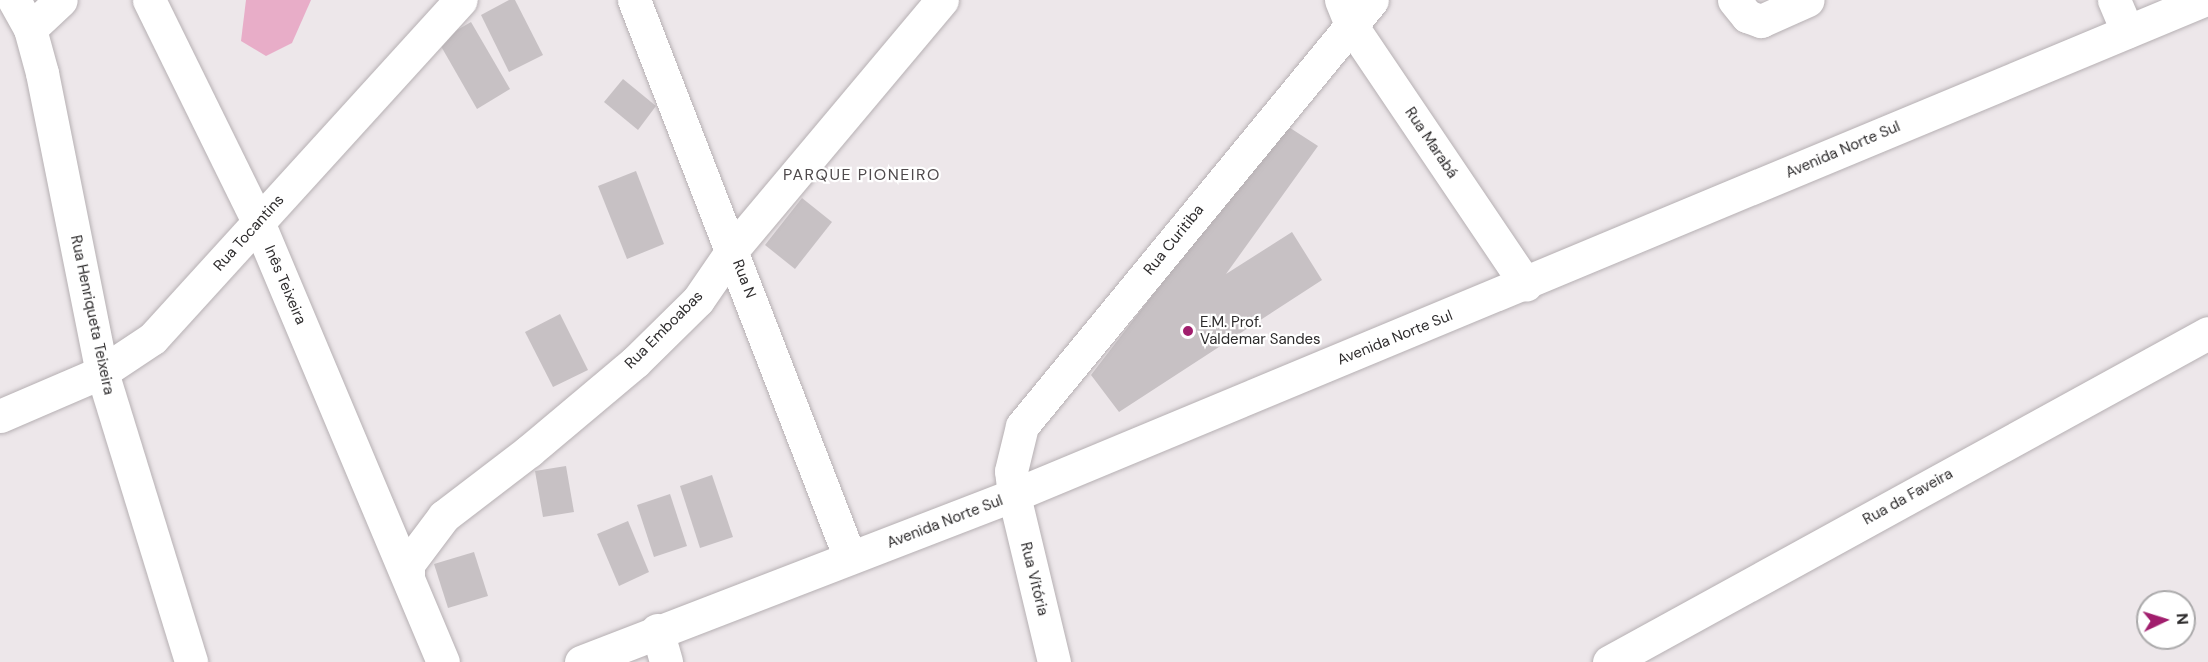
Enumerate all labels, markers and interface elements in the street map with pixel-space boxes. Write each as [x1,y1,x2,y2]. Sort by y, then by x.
street label: Rua Marabá [1401,104,1461,182]
street label: Avenida Norte Sul [1783,118,1903,182]
district label: PARQUE PIONEIRO [783,165,941,185]
street label: Rua Tocantins [210,191,288,275]
street label: Rua Curitiba [1140,201,1208,279]
street label: Rua Henriqueta Teixeira [66,234,118,396]
street label: Inês Teixeira [260,243,310,327]
street label: Rua N [728,257,760,301]
street label: Rua Emboabas [621,287,707,373]
street label: Avenida Norte Sul [1335,307,1455,369]
place label: E.M. Prof. Valdemar Sandes [1200,313,1321,348]
marker: E.M. Prof. Valdemar Sandes [1181,324,1195,338]
street label: Rua da Faveira [1860,465,1956,529]
street label: Avenida Norte Sul [885,492,1005,552]
street label: Rua Vitória [1016,540,1052,618]
north arrow [2136,590,2196,650]
text: N [2172,612,2193,625]

